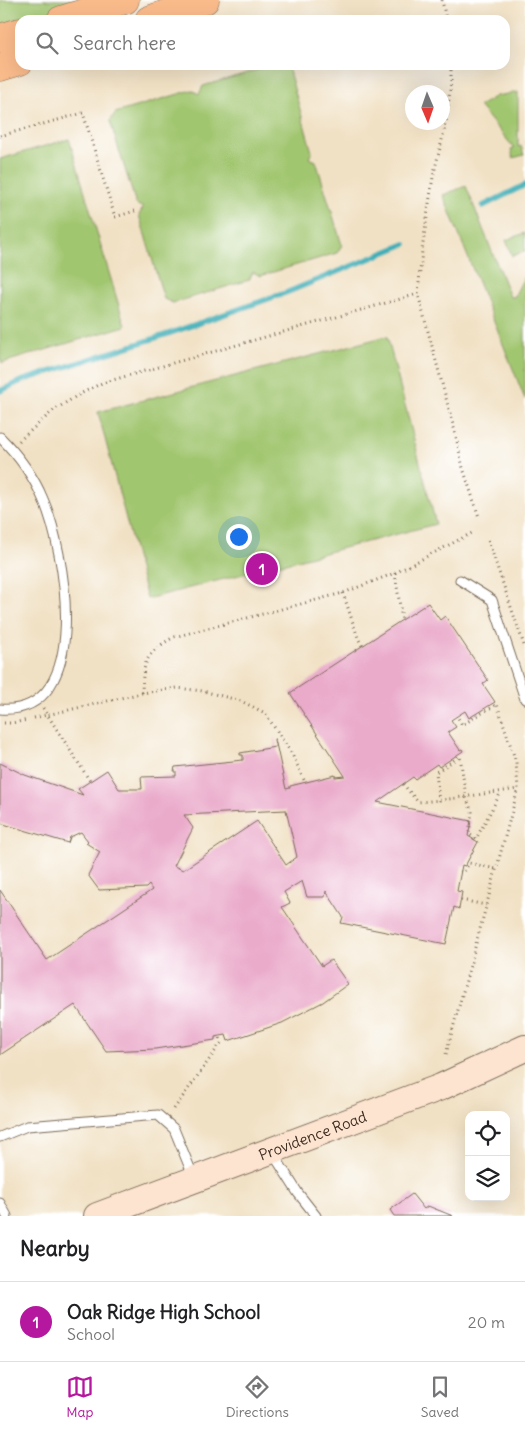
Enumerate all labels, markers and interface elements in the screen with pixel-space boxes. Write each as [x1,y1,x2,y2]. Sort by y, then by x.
search box [15,15,510,70]
icon: search [33,29,61,57]
text: Search here [73,31,176,55]
north arrow [405,85,450,130]
your location [226,524,252,550]
pin: 1 [246,550,278,588]
street label: Providence Road [256,1106,369,1164]
map controls [465,1111,510,1201]
button: locate [465,1111,510,1156]
button: layers [465,1156,510,1201]
text: Nearby [20,1235,90,1262]
text: Oak Ridge High School [67,1300,260,1324]
text: 1 [33,1312,39,1332]
text: 20 m [468,1312,505,1332]
text: School [67,1324,115,1344]
tab: Map [66,1373,94,1421]
tab: Directions [226,1373,289,1421]
tab: Saved [421,1373,459,1421]

